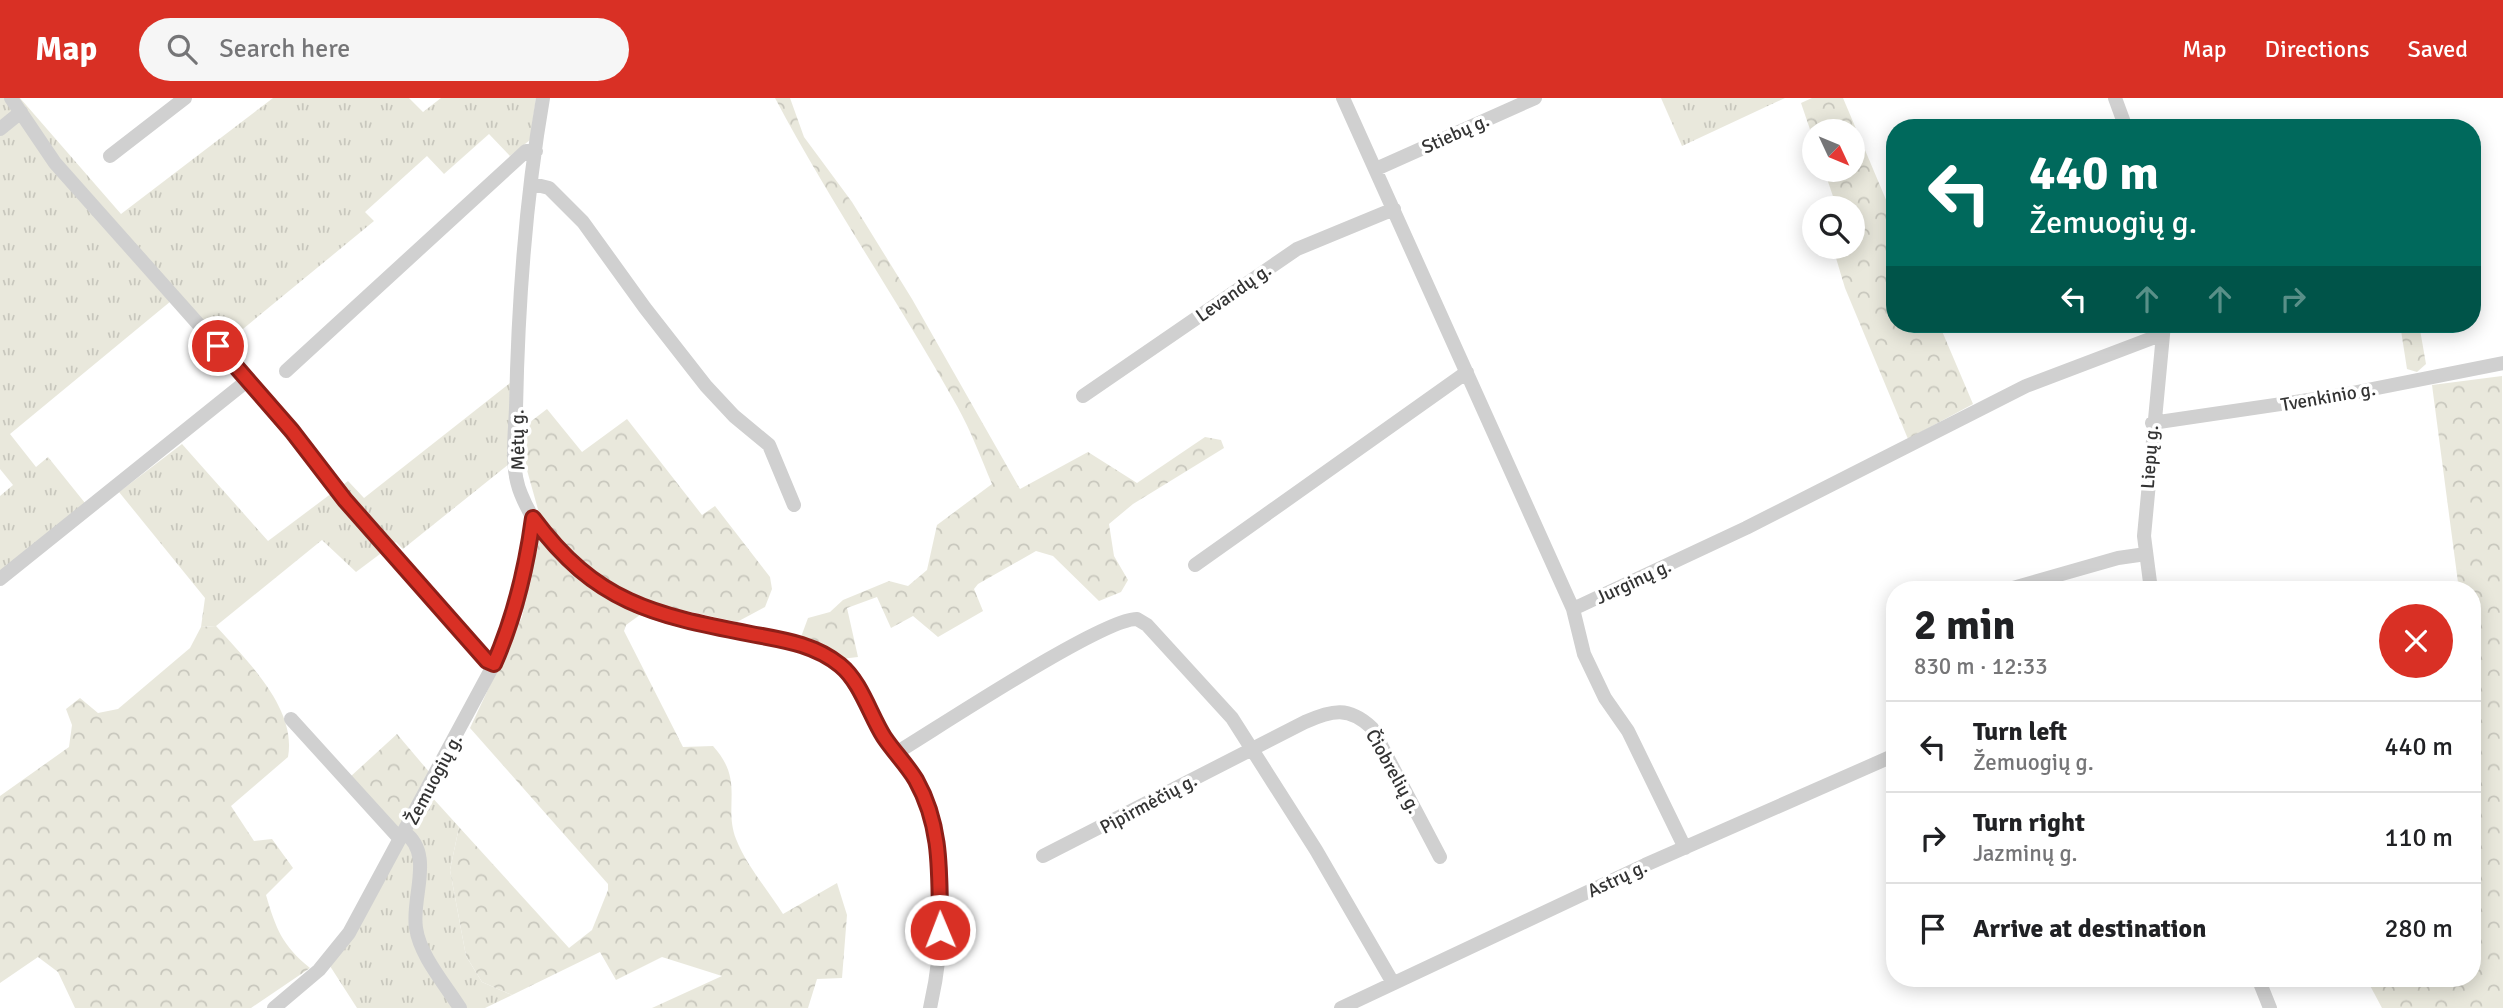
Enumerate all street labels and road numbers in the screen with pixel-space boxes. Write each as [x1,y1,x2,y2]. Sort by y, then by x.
street label: Stiebų g. [1418,108,1493,159]
street label: Levandų g. [1191,258,1276,328]
street label: Tvenkinio g. [2279,377,2377,417]
street label: Mėtų g. [505,409,531,471]
street label: Liepų g. [2136,424,2164,490]
street label: Jurginų g. [1592,554,1675,610]
street label: Čiobrelių g. [1360,725,1427,818]
street label: Žemuogių g. [400,730,468,829]
street label: Pipirmėčių g. [1096,768,1201,840]
street label: Astrų g. [1584,855,1651,903]

